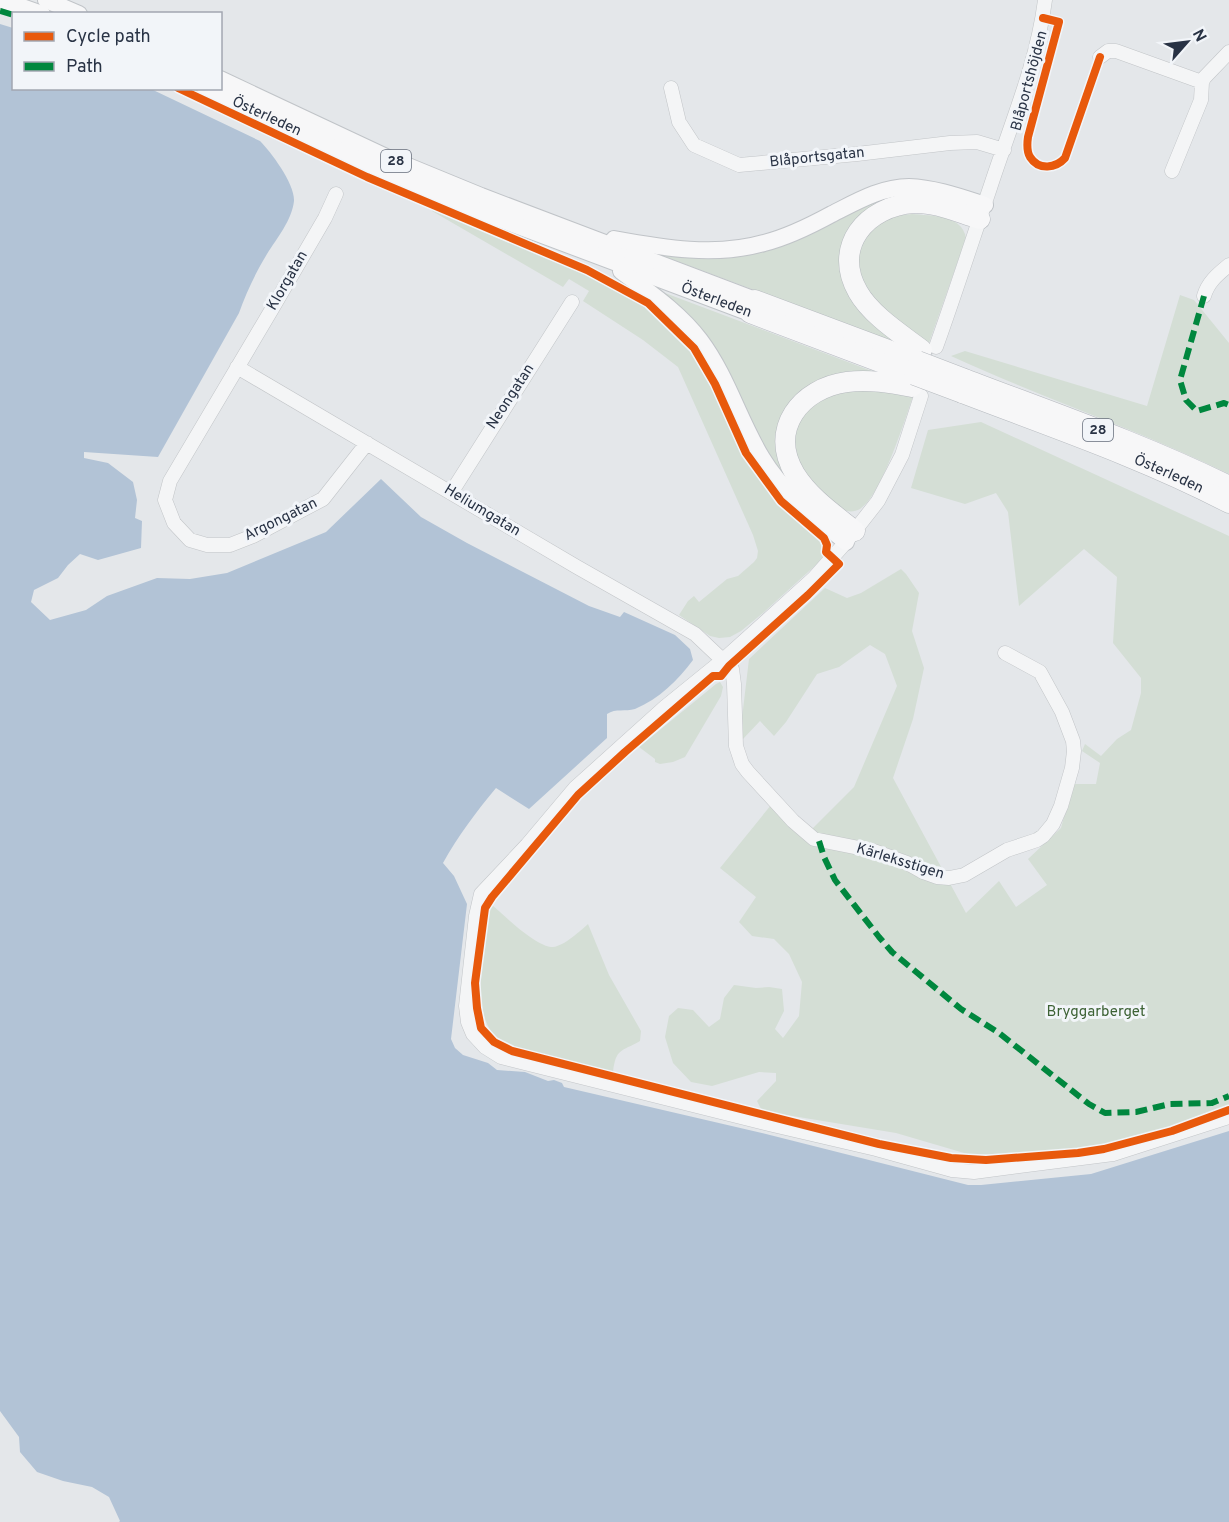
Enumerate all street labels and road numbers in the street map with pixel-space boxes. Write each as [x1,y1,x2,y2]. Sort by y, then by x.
street label: Blåportshöjden [1007,29,1053,133]
street label: Österleden [229,91,304,141]
street label: Blåportsgatan [769,144,865,172]
road number: 28 [381,150,411,172]
street label: Klorgatan [263,248,313,314]
street label: Österleden [678,277,755,322]
street label: Neongatan [483,361,539,433]
road number: 28 [1083,419,1113,441]
street label: Österleden [1131,450,1207,498]
street label: Heliumgatan [440,481,524,541]
street label: Argongatan [241,494,321,546]
street label: Kärleksstigen [854,840,946,884]

